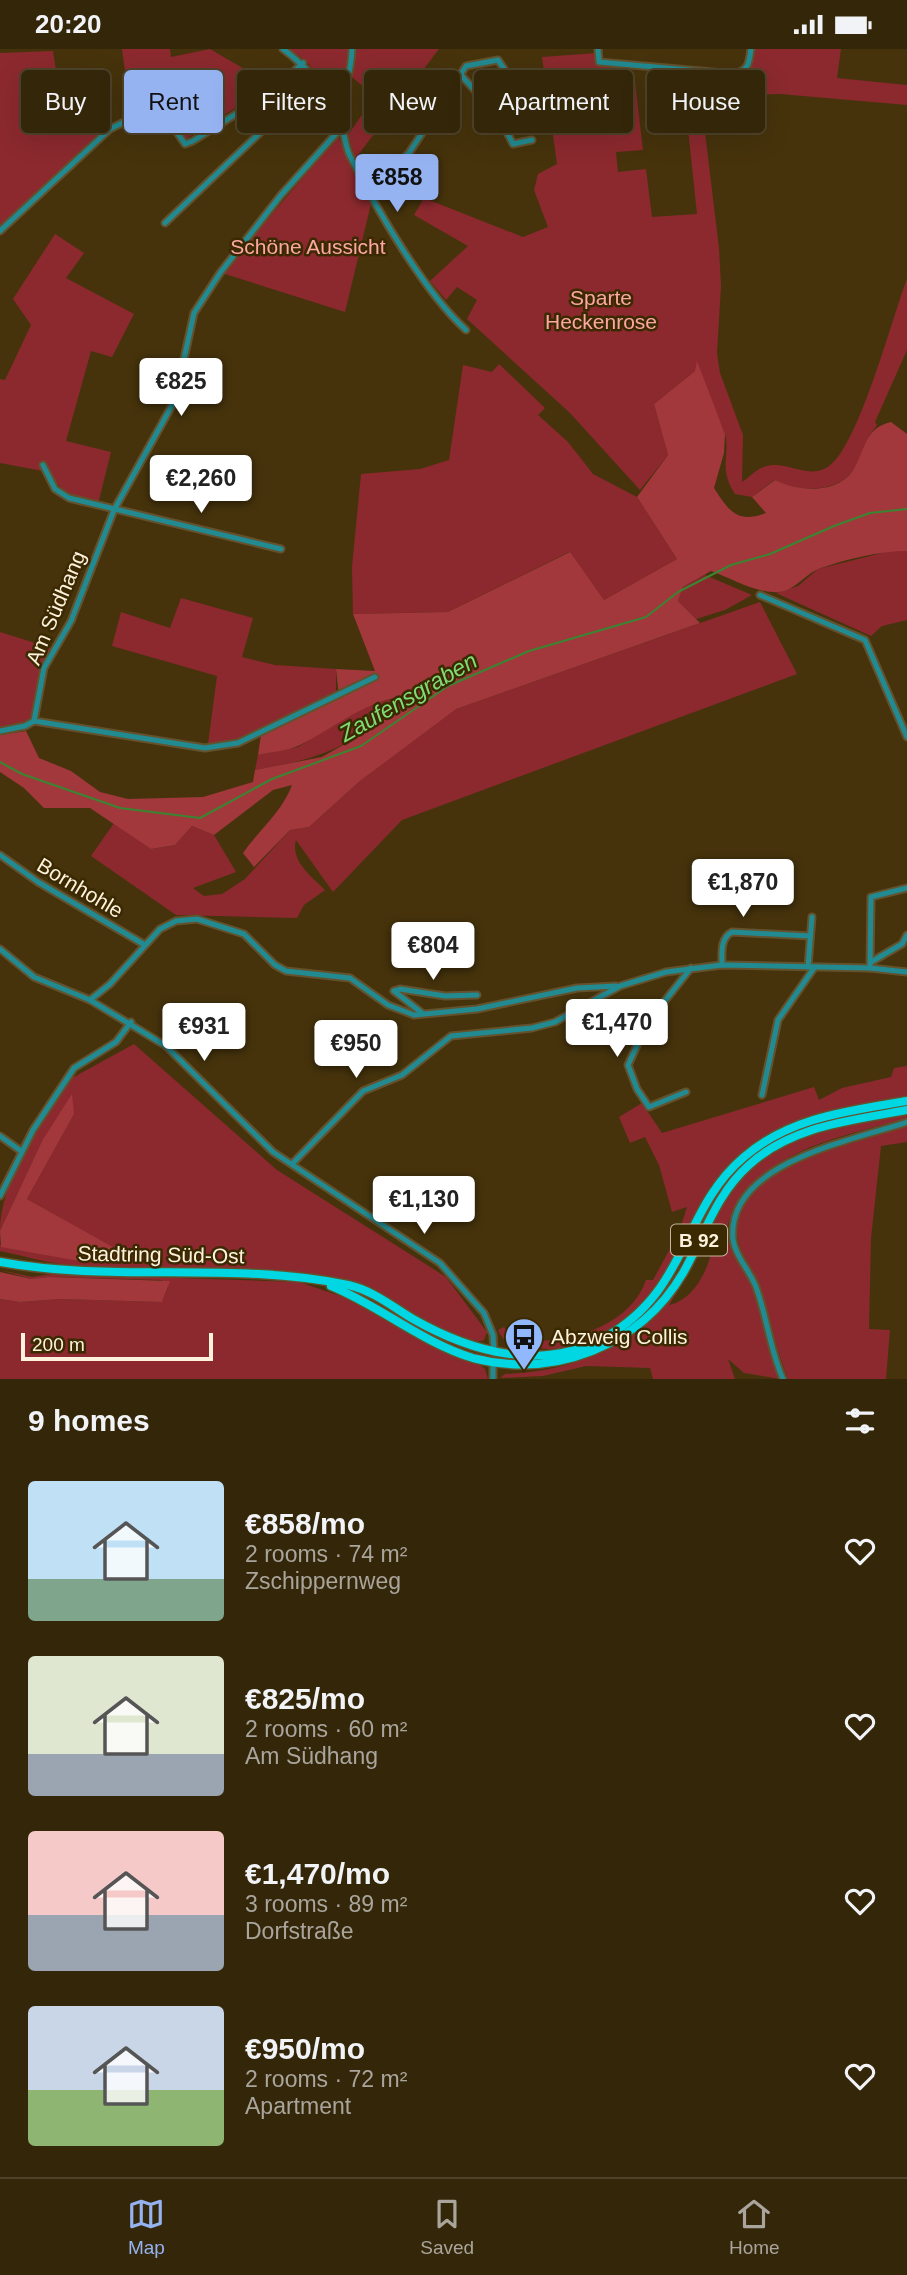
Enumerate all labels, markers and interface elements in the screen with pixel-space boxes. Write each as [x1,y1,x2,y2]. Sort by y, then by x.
text: 20:20 [35,9,102,39]
chip: Buy [21,70,110,133]
chip: Rent [124,70,223,133]
chip: Filters [237,70,350,133]
chip: New [364,70,460,133]
chip: Apartment [474,70,633,133]
chip: House [647,70,765,133]
pin: €858 [356,155,438,214]
text: €858 [371,164,423,190]
park label: Schöne Aussicht [230,235,386,258]
park label: Sparte Heckenrose [545,286,657,333]
pin: €825 [140,359,222,418]
text: €825 [155,368,207,394]
pin: €2,260 [144,455,258,515]
text: €2,260 [166,465,236,491]
street label: Am Südhang [21,547,90,668]
water label: Zaufensgraben [334,647,482,747]
street label: Bornhohle [33,853,127,922]
pin: €1,870 [686,859,800,919]
text: €1,870 [708,869,778,895]
pin: €804 [392,923,474,982]
text: €804 [407,932,459,958]
pin: €1,470 [560,999,674,1059]
pin: €931 [163,1003,245,1063]
text: €1,470 [582,1009,652,1035]
text: €931 [178,1013,230,1039]
pin: €950 [315,1021,397,1080]
text: €950 [330,1030,382,1056]
pin: €1,130 [367,1177,481,1236]
text: €1,130 [389,1186,459,1212]
road number: B 92 [671,1225,727,1255]
street label: Stadtring Süd-Ost [77,1242,245,1267]
bus stop icon: Abzweig Collis [503,1316,545,1371]
place label: Abzweig Collis [551,1325,688,1348]
scale bar [21,1330,214,1362]
text: 200 m [32,1334,85,1355]
icon: filters [841,1402,879,1440]
text: 9 homes [28,1404,150,1437]
text: €858/mo [245,1507,365,1540]
icon: home [84,1509,168,1593]
icon: heart [841,1532,879,1570]
text: 2 rooms · 74 m² [245,1541,407,1567]
text: Zschippernweg [245,1568,401,1594]
text: €825/mo [245,1682,365,1715]
icon: home [84,1684,168,1768]
icon: heart [841,1707,879,1745]
text: 2 rooms · 60 m² [245,1716,407,1742]
text: Am Südhang [245,1743,378,1769]
text: €1,470/mo [245,1857,390,1890]
icon: home [84,1859,168,1943]
icon: heart [841,1882,879,1920]
text: 3 rooms · 89 m² [245,1891,407,1917]
text: Dorfstraße [245,1918,354,1944]
text: €950/mo [245,2032,365,2065]
icon: home [84,2034,168,2118]
icon: heart [841,2057,879,2095]
text: 2 rooms · 72 m² [245,2066,407,2092]
text: Apartment [245,2093,351,2119]
tab: Map [127,2195,165,2259]
tab: Saved [420,2195,474,2259]
tab: Home [729,2195,780,2259]

